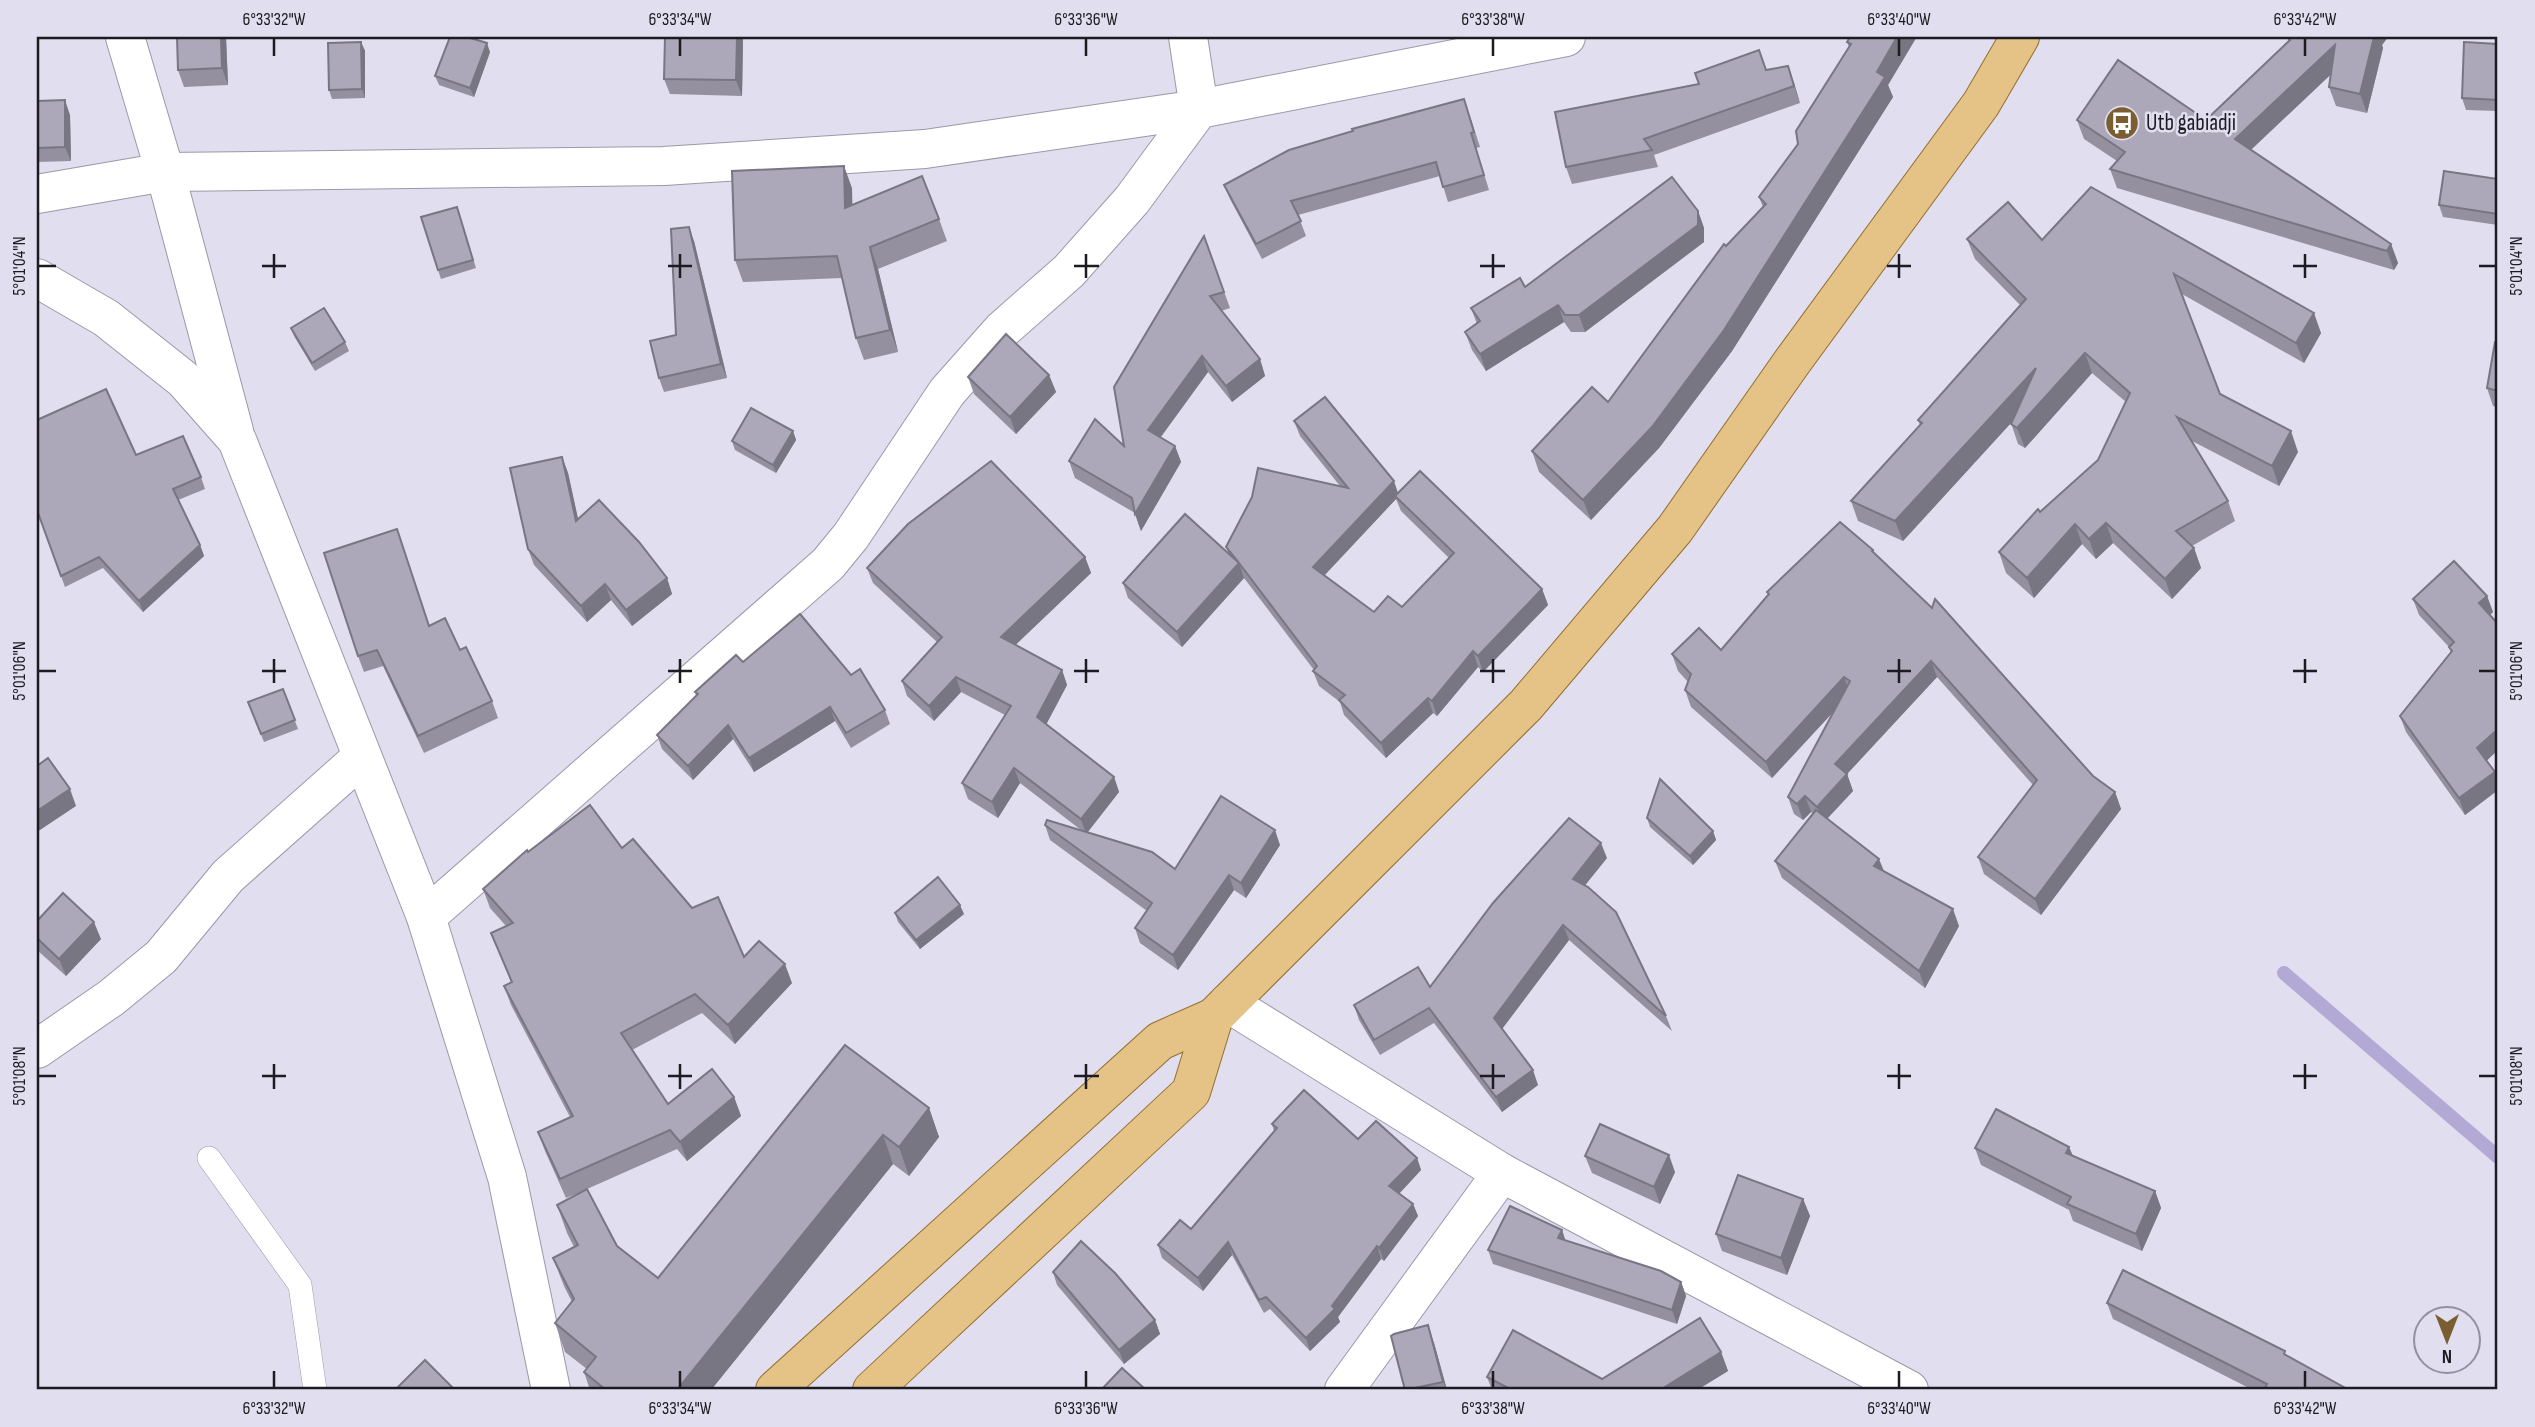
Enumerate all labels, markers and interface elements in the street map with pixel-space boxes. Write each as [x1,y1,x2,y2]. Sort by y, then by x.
text: 6°33'32"W [243,9,306,30]
text: 6°33'34"W [648,9,712,30]
text: 6°33'36"W [1054,9,1118,30]
text: 6°33'38"W [1461,9,1525,30]
text: 6°33'40"W [1867,9,1931,30]
text: 6°33'42"W [2273,9,2337,30]
bus stop icon: Utb gabiadji [2103,104,2141,142]
place label: Utb gabiadji [2146,109,2236,137]
text: 5°01'04"N [9,236,30,296]
text: 5°01'04"N [2506,236,2527,296]
text: 5°01'06"N [9,641,30,701]
text: 5°01'06"N [2506,641,2527,701]
text: 5°01'08"N [9,1046,30,1106]
text: 5°01'08"N [2506,1046,2527,1106]
north arrow [2412,1304,2482,1374]
text: N [2442,1344,2452,1367]
text: 6°33'32"W [243,1398,306,1419]
text: 6°33'34"W [648,1398,712,1419]
text: 6°33'36"W [1054,1398,1118,1419]
text: 6°33'38"W [1461,1398,1525,1419]
text: 6°33'40"W [1867,1398,1931,1419]
text: 6°33'42"W [2273,1398,2337,1419]

